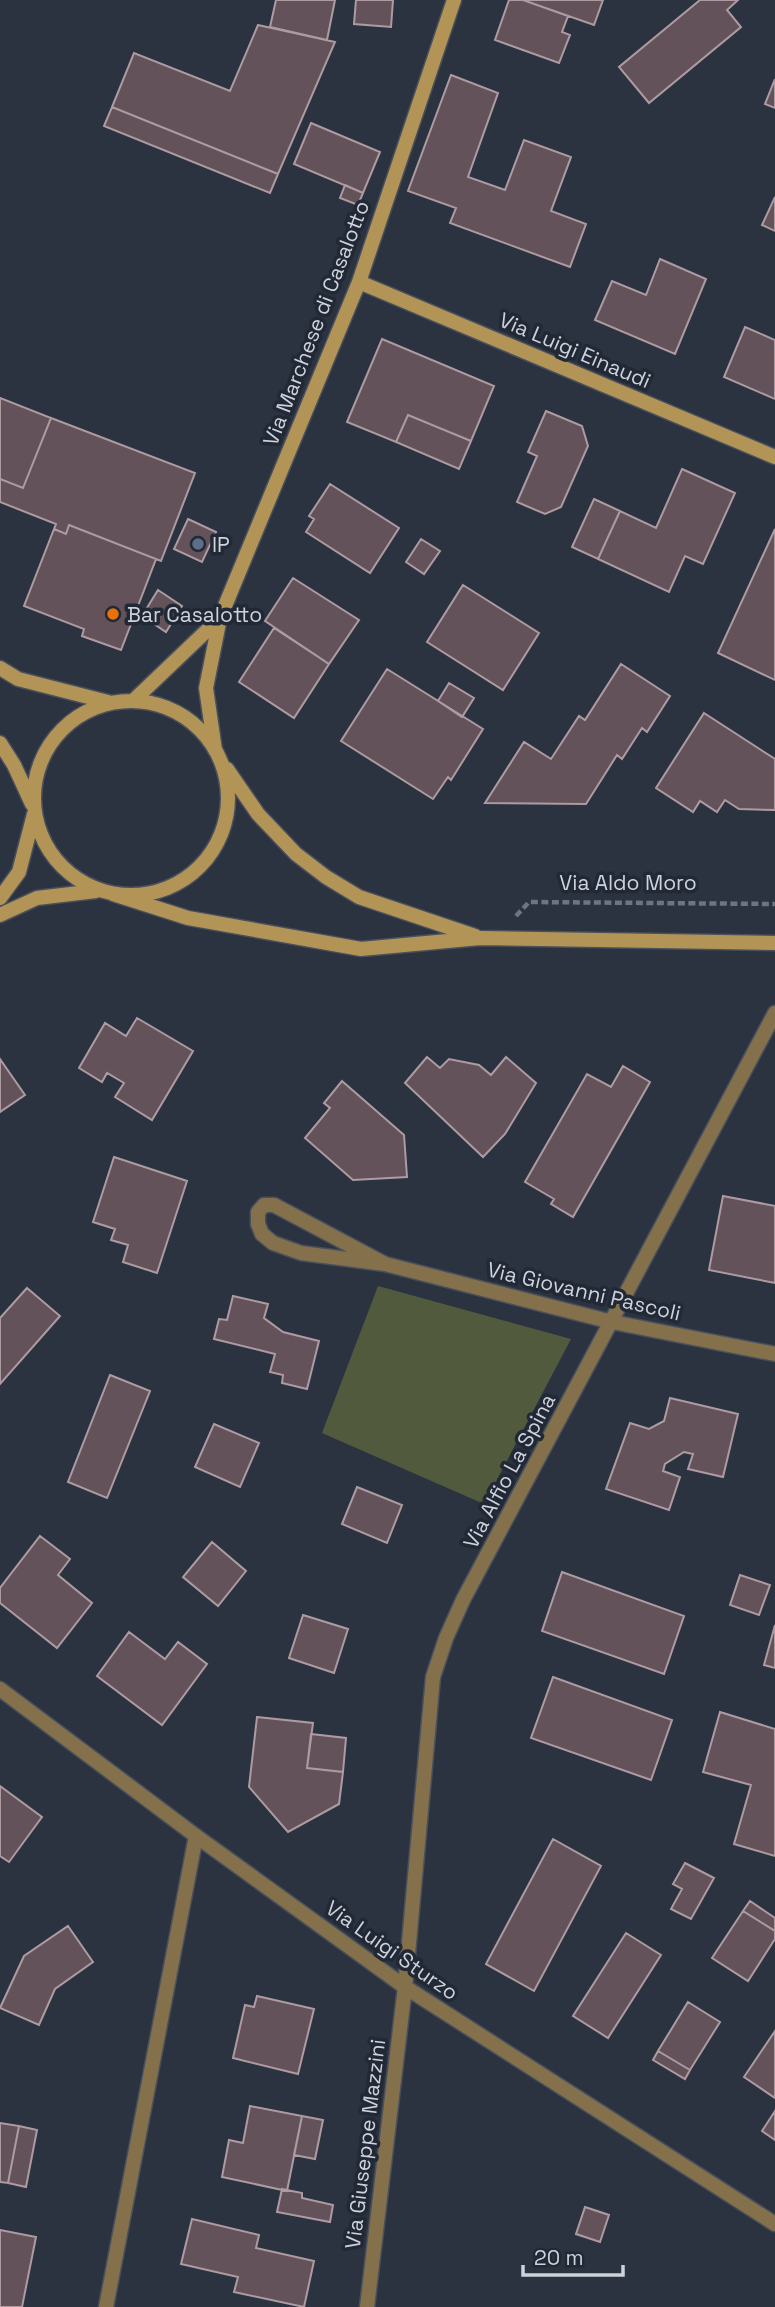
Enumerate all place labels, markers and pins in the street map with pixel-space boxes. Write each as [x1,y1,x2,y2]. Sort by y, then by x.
place label: IP [212,531,230,558]
marker: IP [190,536,206,552]
place label: Bar Casalotto [127,601,262,628]
marker: Bar Casalotto [105,606,121,622]

